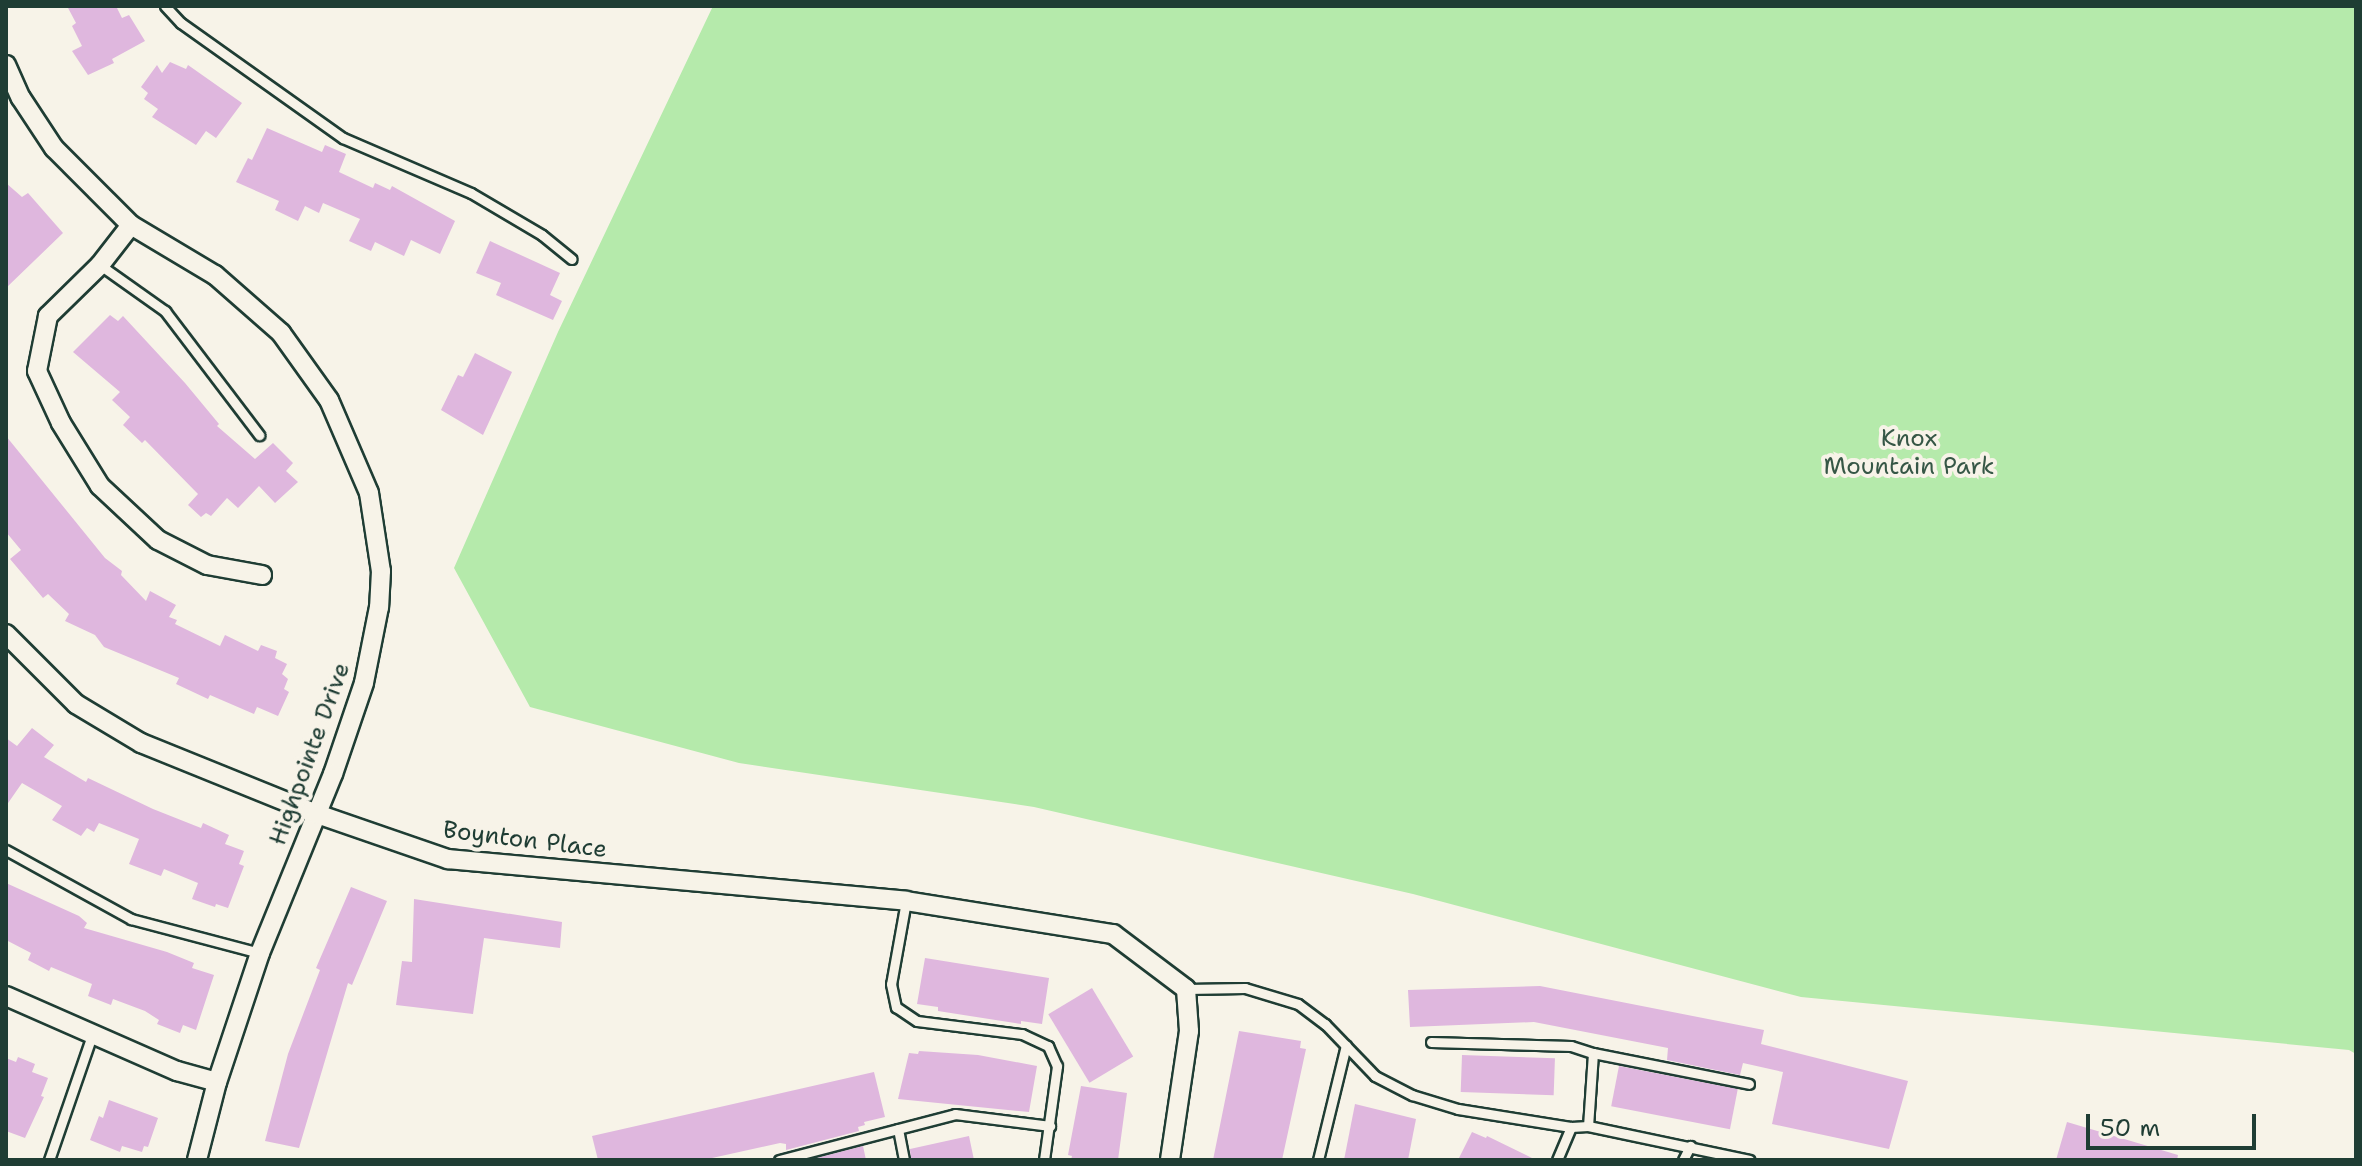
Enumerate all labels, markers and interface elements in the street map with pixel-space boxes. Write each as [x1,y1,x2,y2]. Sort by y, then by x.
park label: Knox Mountain Park [1823,425,1995,481]
street label: Highpointe Drive [264,659,356,849]
street label: Boynton Place [441,816,609,864]
scale bar [2090,1098,2260,1148]
text: 50 m [2100,1112,2160,1144]

